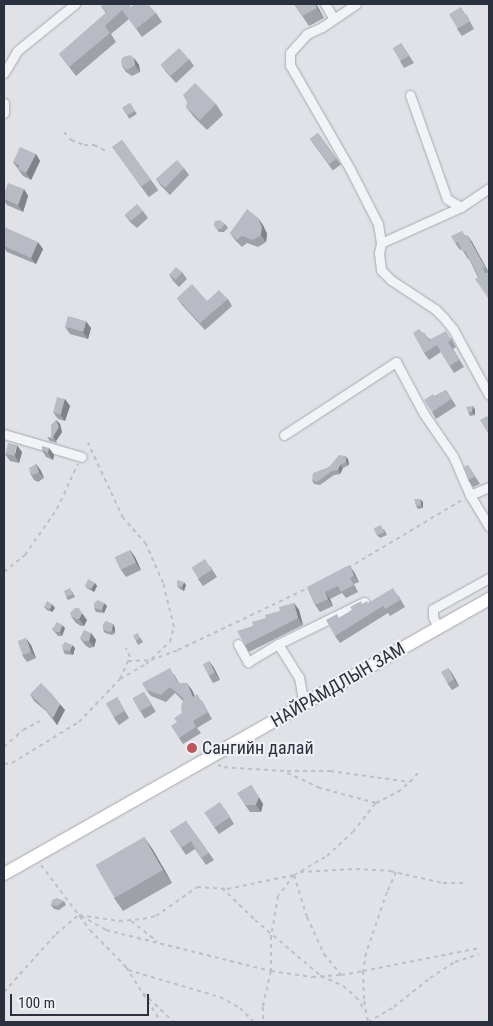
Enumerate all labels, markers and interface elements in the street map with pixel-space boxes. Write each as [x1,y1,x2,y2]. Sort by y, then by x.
street label: НАЙРАМДЛЫН ЗАМ [267,638,409,732]
place label: Сангийн далай [202,737,314,759]
marker: Сангийн далай [186,742,198,754]
scale bar [12,984,151,1016]
text: 100 m [18,994,55,1012]

